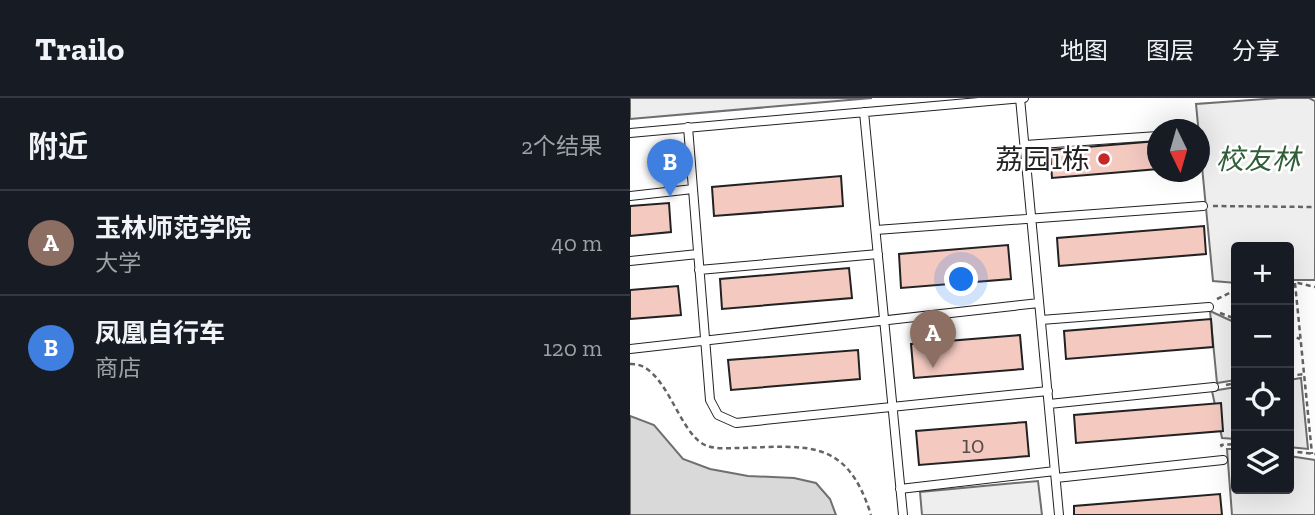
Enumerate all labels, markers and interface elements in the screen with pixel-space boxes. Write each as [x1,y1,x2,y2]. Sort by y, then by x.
text: Trailo [35,29,124,68]
text: 地图 [1060,36,1108,65]
text: 图层 [1146,36,1194,65]
text: 分享 [1232,36,1280,65]
north arrow [1147,119,1210,182]
text: 附近 [28,129,88,165]
text: 2个结果 [521,132,602,160]
pin: B [647,139,693,197]
place label: 荔园1栋 [995,143,1090,176]
park label: 校友林 [1216,143,1303,176]
marker: 荔园1栋 [1096,151,1112,167]
text: 玉林师范学院 [95,212,251,244]
text: A [43,229,59,257]
text: 40 m [551,229,602,257]
map controls [1231,242,1294,494]
button: + [1231,242,1294,305]
text: 大学 [95,249,141,277]
your location [944,262,978,296]
button: − [1231,305,1294,368]
pin: A [910,310,956,368]
text: 凤凰自行车 [95,317,225,349]
text: B [44,334,58,362]
text: 120 m [543,334,602,362]
text: 商店 [95,354,141,382]
button: locate [1231,368,1294,431]
house number: 10 [961,430,985,459]
button: layers [1231,431,1294,494]

